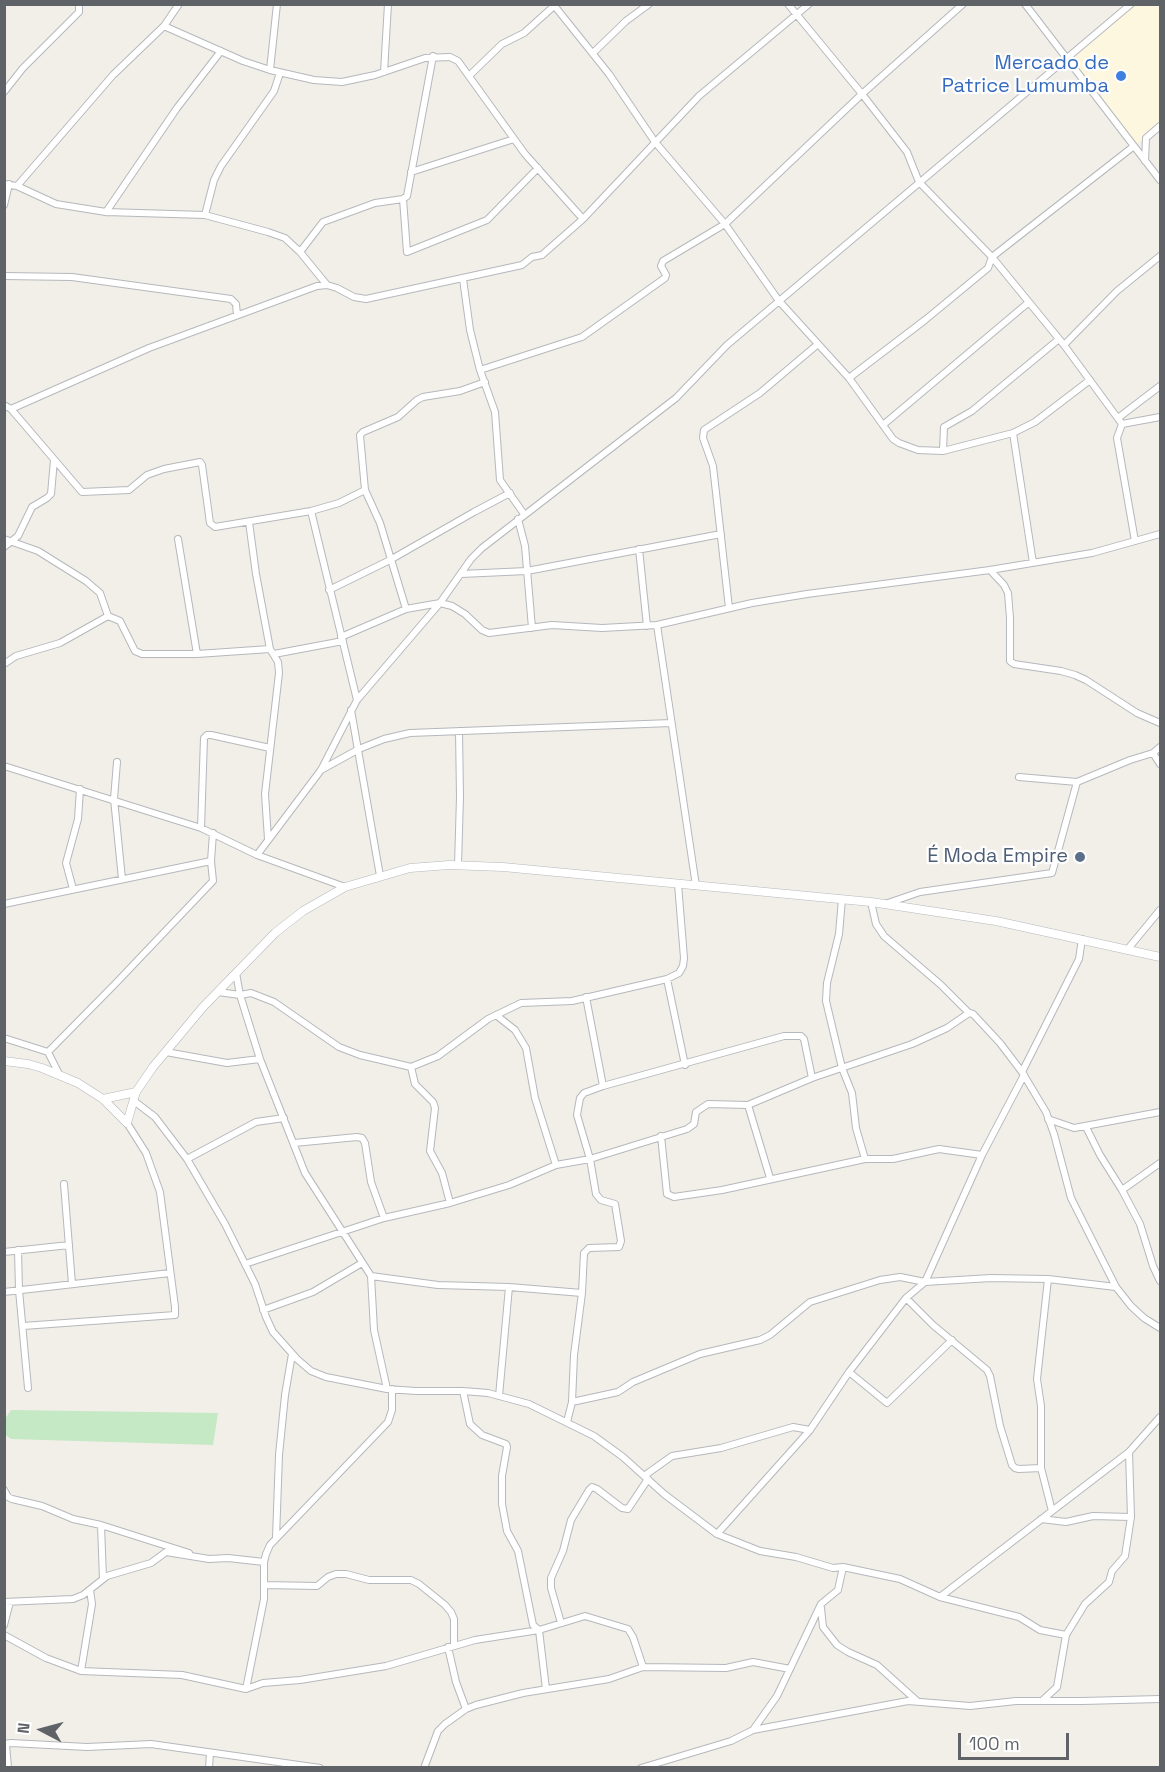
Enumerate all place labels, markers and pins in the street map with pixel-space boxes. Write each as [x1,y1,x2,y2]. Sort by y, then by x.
place label: Mercado de Patrice Lumumba [942,52,1109,99]
marker: Mercado de Patrice Lumumba [1114,69,1128,83]
place label: É Moda Empire [927,845,1068,869]
marker: É Moda Empire [1073,850,1087,864]

